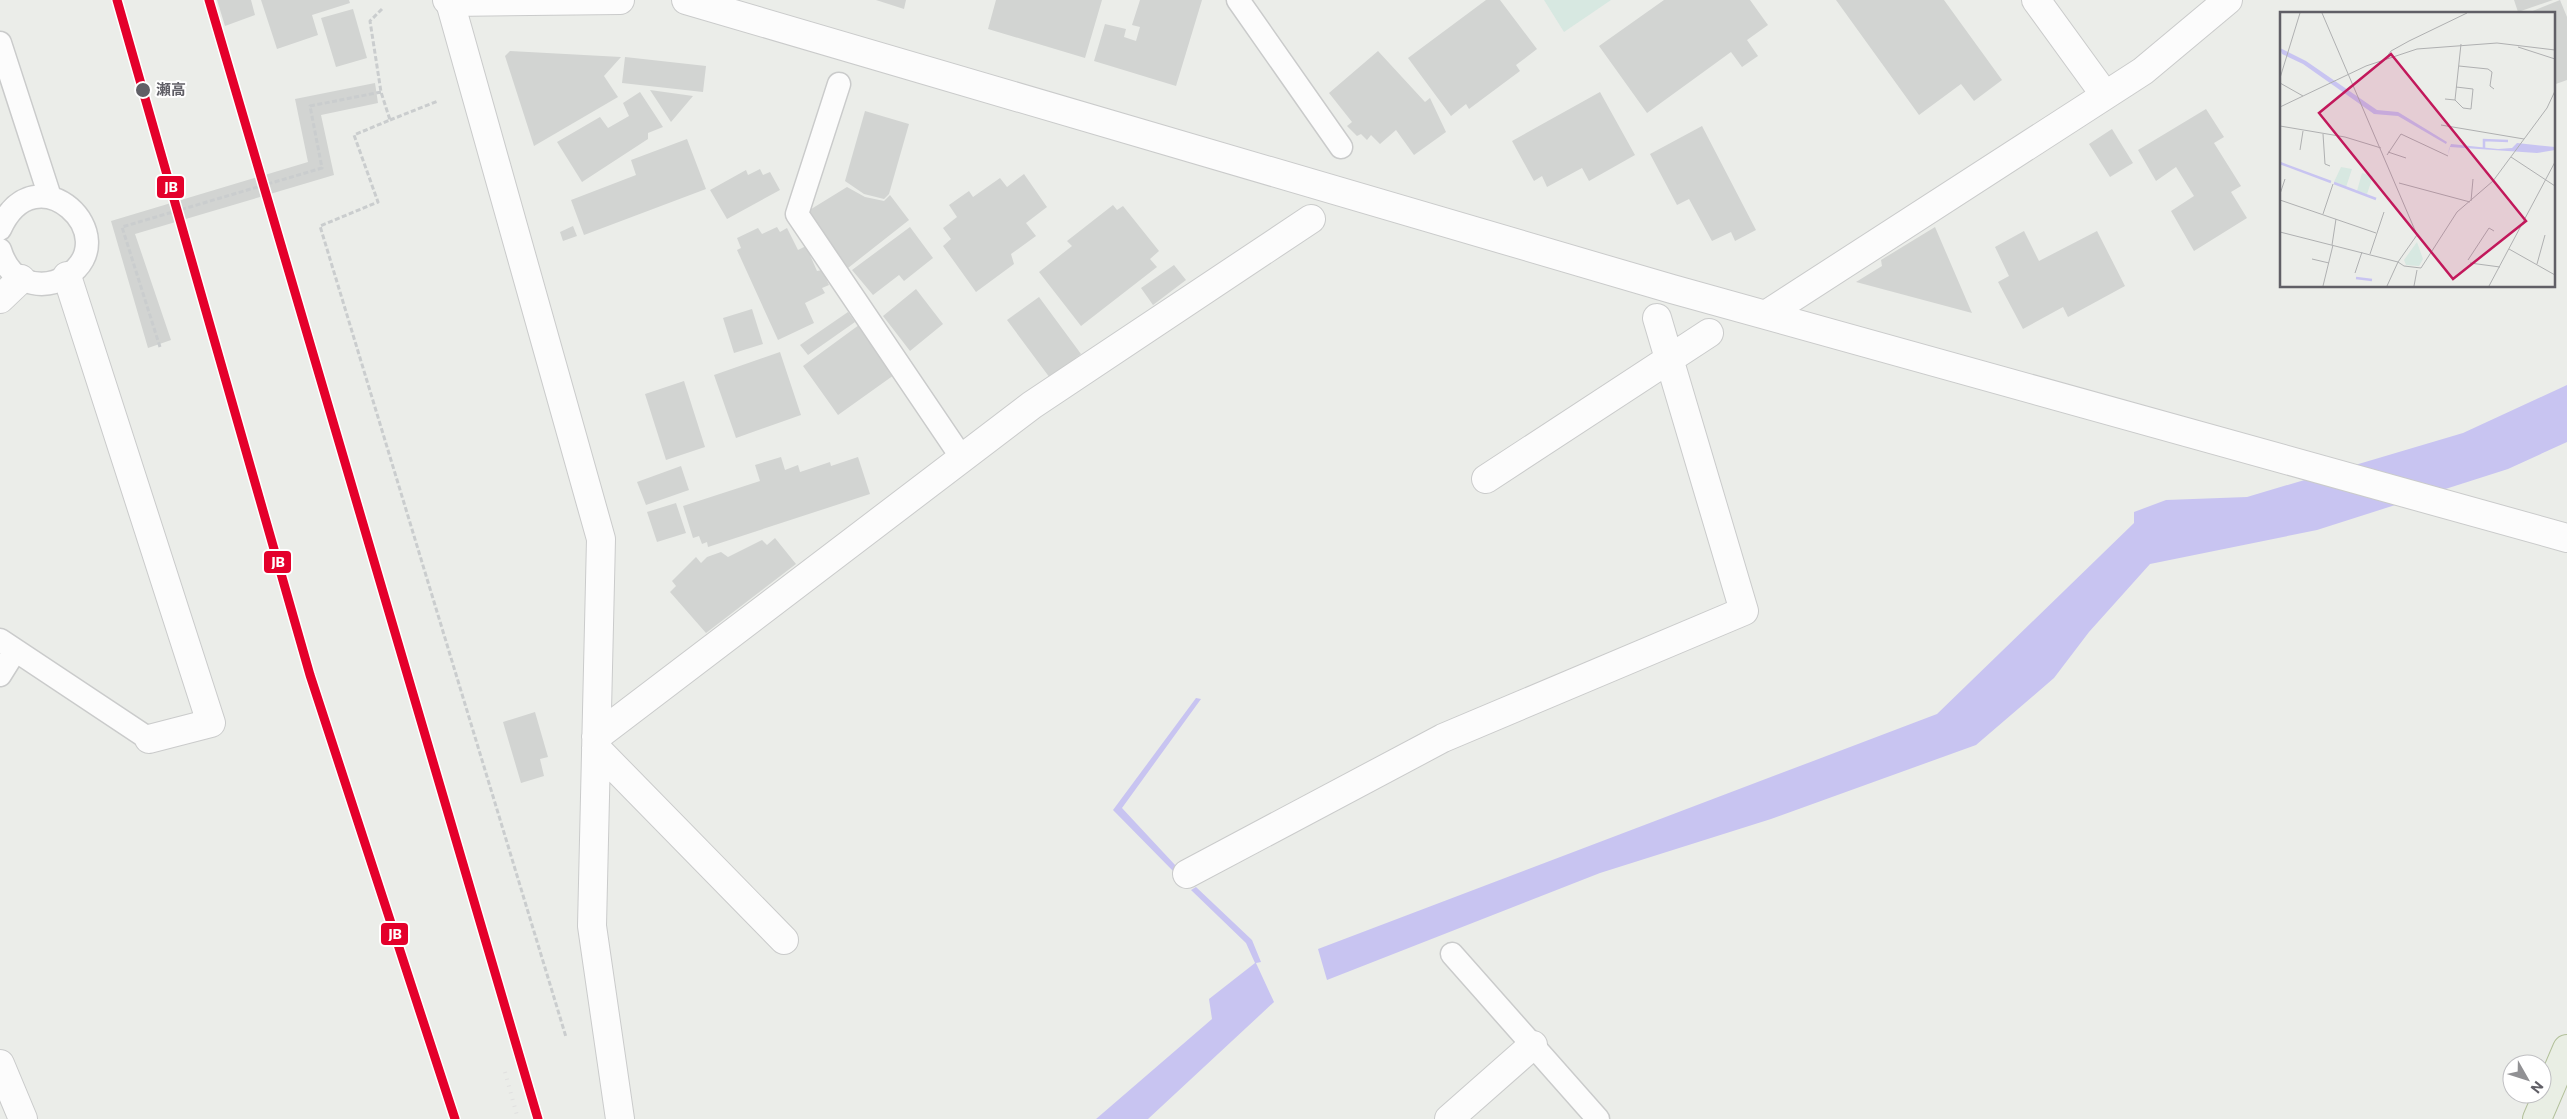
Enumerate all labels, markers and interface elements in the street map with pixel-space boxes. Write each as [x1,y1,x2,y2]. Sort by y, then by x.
inset map [2280,12,2554,288]
place label: 瀬高 [156,80,186,98]
marker: 瀬高 [134,81,152,99]
line badge: JB [156,175,185,199]
text: JB [164,178,178,195]
line badge: JB [263,550,292,574]
text: JB [271,553,285,570]
line badge: JB [380,922,409,946]
text: JB [388,925,402,942]
north arrow [2502,1054,2552,1104]
text: N [2528,1078,2547,1097]

